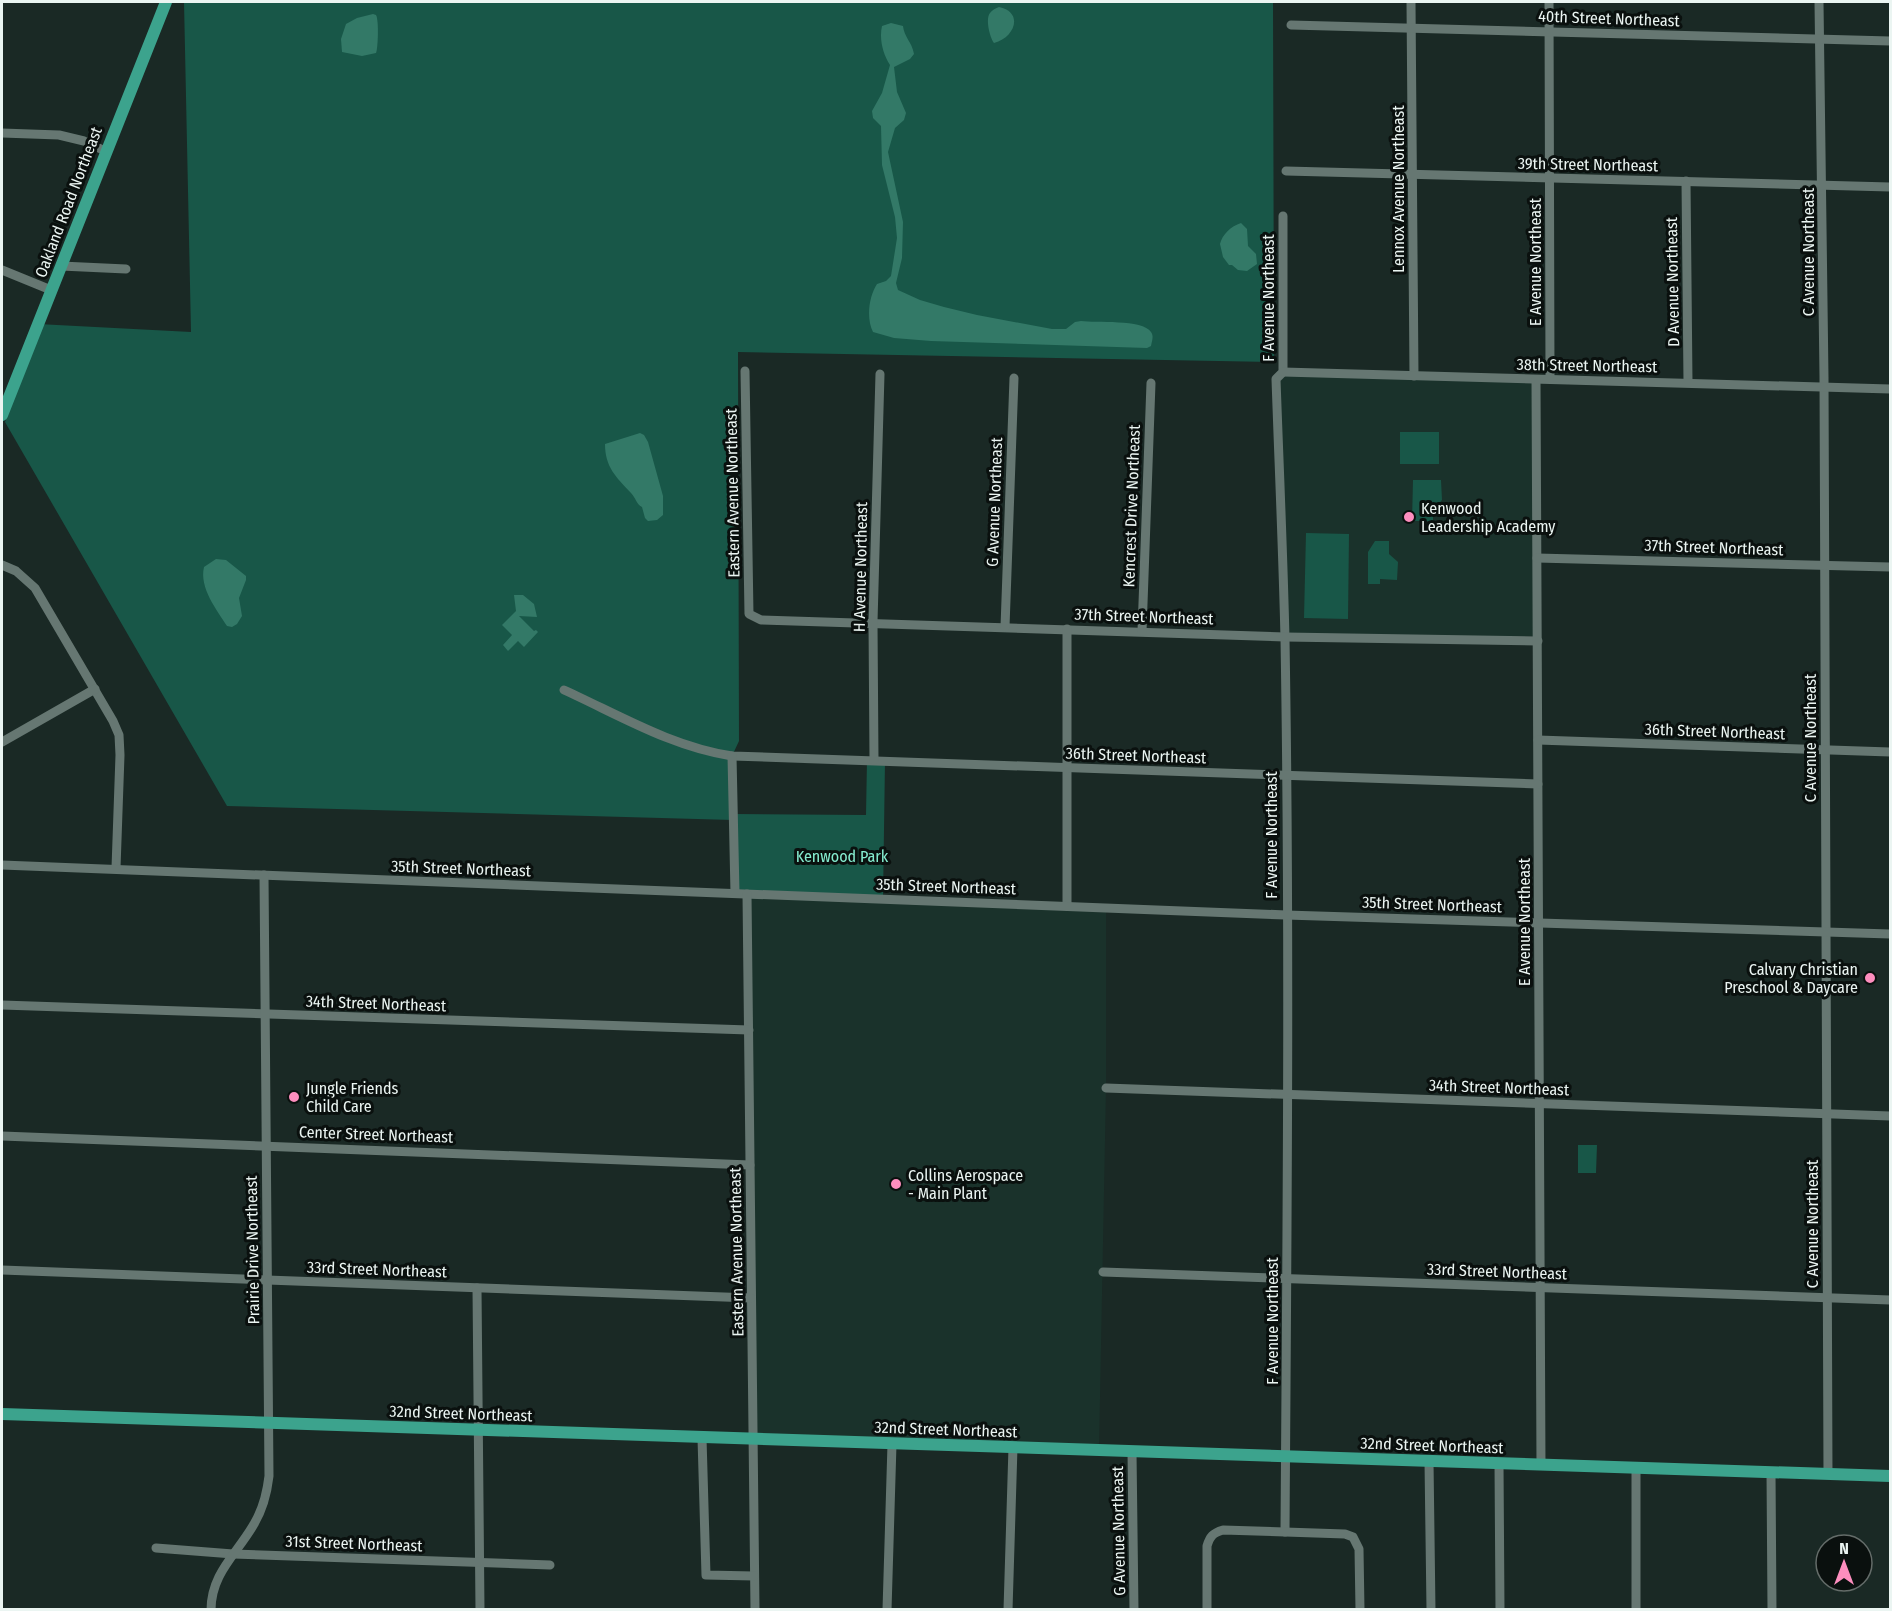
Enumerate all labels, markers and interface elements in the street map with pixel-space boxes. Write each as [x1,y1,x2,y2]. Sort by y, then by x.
street label: 40th Street Northeast [1538,7,1681,30]
street label: Lennox Avenue Northeast [1389,105,1408,273]
street label: Oakland Road Northeast [31,123,106,280]
street label: 39th Street Northeast [1518,154,1659,175]
street label: C Avenue Northeast [1799,187,1818,316]
street label: E Avenue Northeast [1526,197,1545,326]
street label: D Avenue Northeast [1662,216,1683,347]
street label: F Avenue Northeast [1259,233,1278,362]
street label: 38th Street Northeast [1516,355,1658,376]
street label: Eastern Avenue Northeast [722,407,743,578]
street label: Kencrest Drive Northeast [1119,424,1144,588]
street label: G Avenue Northeast [983,436,1006,567]
place label: Kenwood Leadership Academy [1421,499,1556,536]
street label: H Avenue Northeast [850,501,871,632]
marker: Kenwood Leadership Academy [1402,510,1416,524]
street label: 37th Street Northeast [1644,536,1785,559]
street label: 37th Street Northeast [1074,605,1215,628]
street label: C Avenue Northeast [1801,673,1820,802]
street label: 36th Street Northeast [1644,720,1786,743]
street label: 36th Street Northeast [1065,744,1207,767]
street label: F Avenue Northeast [1262,770,1281,899]
park label: Kenwood Park [796,847,889,866]
street label: 35th Street Northeast [391,857,532,880]
street label: E Avenue Northeast [1515,857,1534,986]
street label: 35th Street Northeast [876,875,1017,898]
street label: 35th Street Northeast [1362,893,1503,916]
place label: Calvary Christian Preschool & Daycare [1724,960,1858,997]
marker: Calvary Christian Preschool & Daycare [1863,971,1877,985]
street label: 34th Street Northeast [306,992,447,1015]
street label: 34th Street Northeast [1429,1076,1570,1099]
place label: Jungle Friends Child Care [306,1079,398,1116]
marker: Jungle Friends Child Care [287,1090,301,1104]
street label: Center Street Northeast [298,1122,454,1147]
street label: C Avenue Northeast [1803,1159,1822,1288]
street label: Eastern Avenue Northeast [726,1166,747,1337]
place label: Collins Aerospace - Main Plant [908,1166,1023,1203]
street label: Prairie Drive Northeast [242,1175,263,1325]
marker: Collins Aerospace - Main Plant [889,1177,903,1191]
street label: F Avenue Northeast [1263,1256,1282,1385]
street label: 33rd Street Northeast [307,1258,448,1281]
street label: 33rd Street Northeast [1427,1260,1568,1283]
street label: 32nd Street Northeast [389,1402,534,1426]
street label: 32nd Street Northeast [874,1418,1019,1442]
street label: 32nd Street Northeast [1360,1434,1505,1458]
street label: G Avenue Northeast [1108,1465,1129,1596]
street label: 31st Street Northeast [285,1532,423,1555]
north arrow [1814,1533,1874,1593]
text: N [1839,1539,1849,1558]

